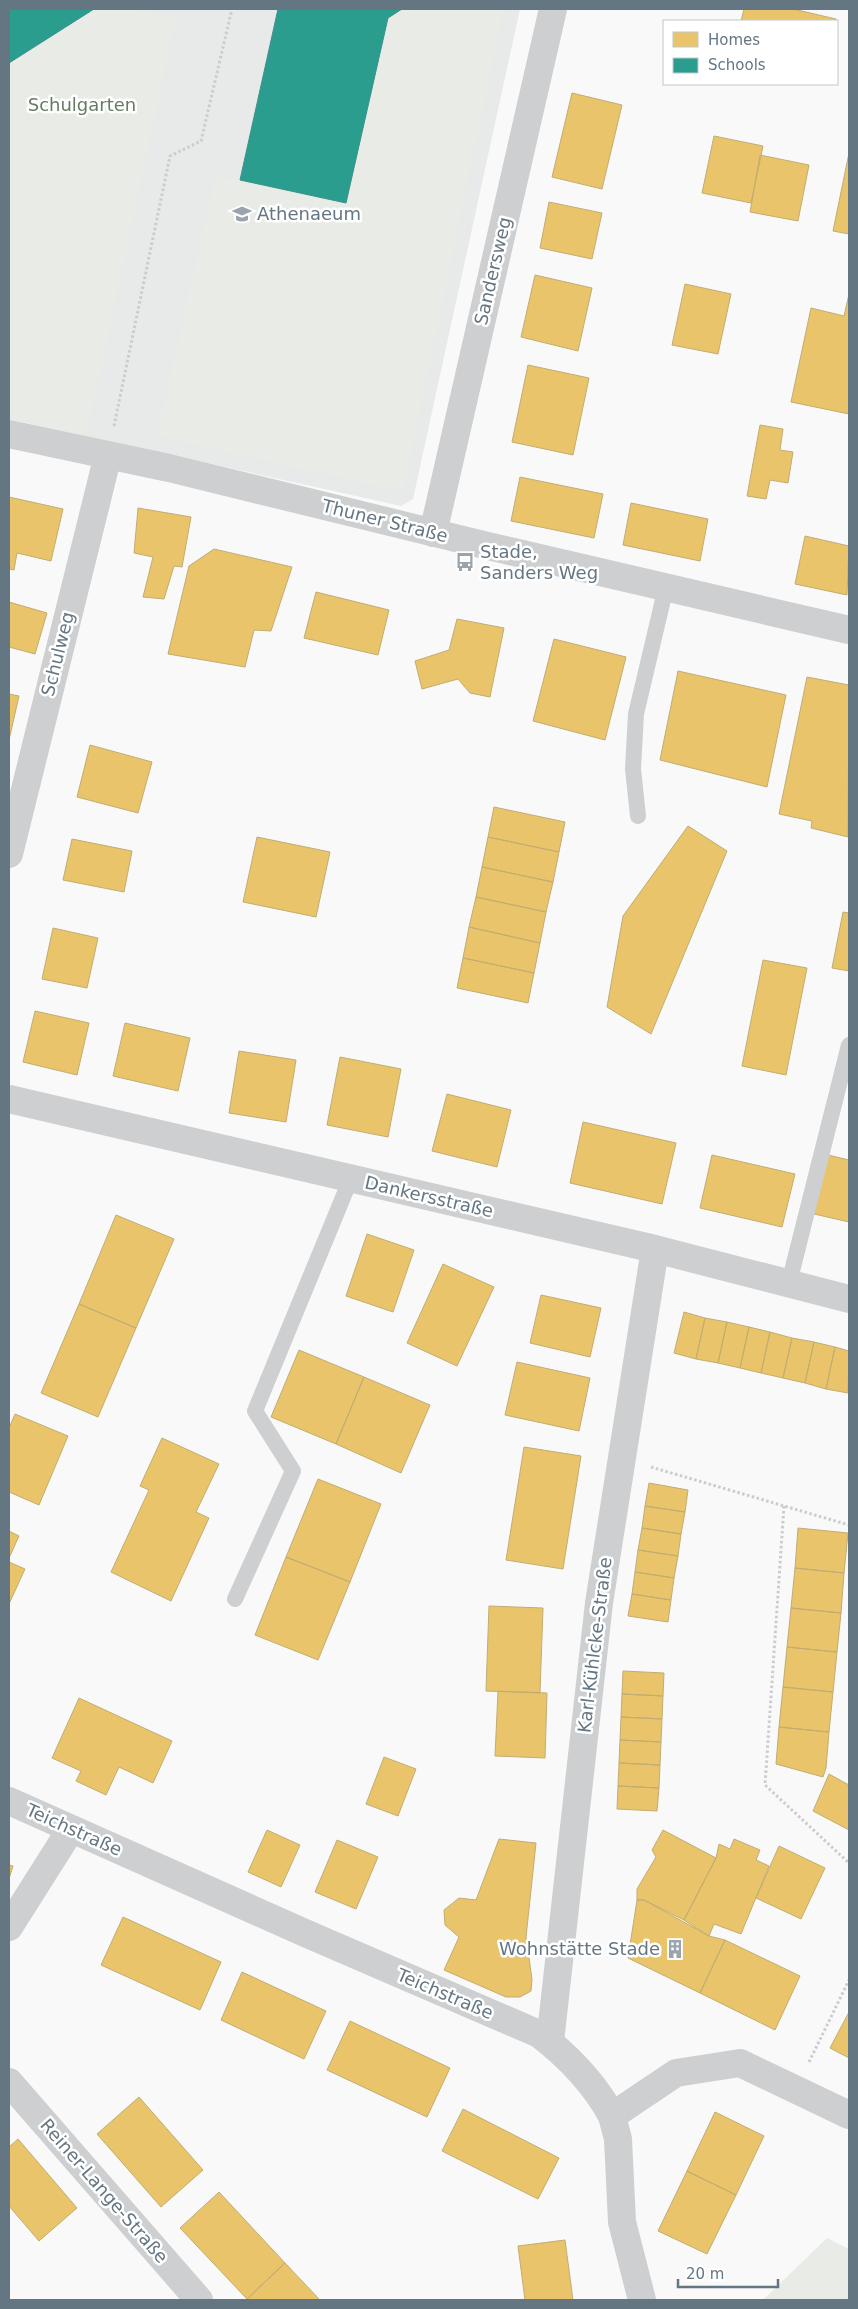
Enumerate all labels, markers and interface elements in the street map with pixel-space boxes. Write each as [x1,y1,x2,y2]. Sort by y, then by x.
legend [663,20,838,85]
text: Homes [708,31,760,49]
text: Schools [708,56,766,74]
park label: Schulgarten [28,94,136,115]
school or university icon: Athenaeum [231,203,253,225]
place label: Athenaeum [257,203,361,224]
street label: Sandersweg [470,215,515,327]
street label: Thuner Straße [319,495,450,546]
place label: Stade, Sanders Weg [480,541,598,583]
bus stop icon: Stade, Sanders Weg [454,551,476,573]
street label: Schulweg [37,609,78,698]
street label: Dankersstraße [363,1172,495,1222]
street label: Karl-Kühlcke-Straße [573,1556,616,1734]
street label: Teichstraße [22,1799,125,1860]
place label: Wohnstätte Stade [499,1938,660,1959]
building icon: Wohnstätte Stade [664,1938,686,1960]
street label: Teichstraße [393,1963,497,2023]
street label: Reiner-Lange-Straße [36,2114,173,2267]
scale bar [678,2256,778,2288]
text: 20 m [686,2265,724,2283]

